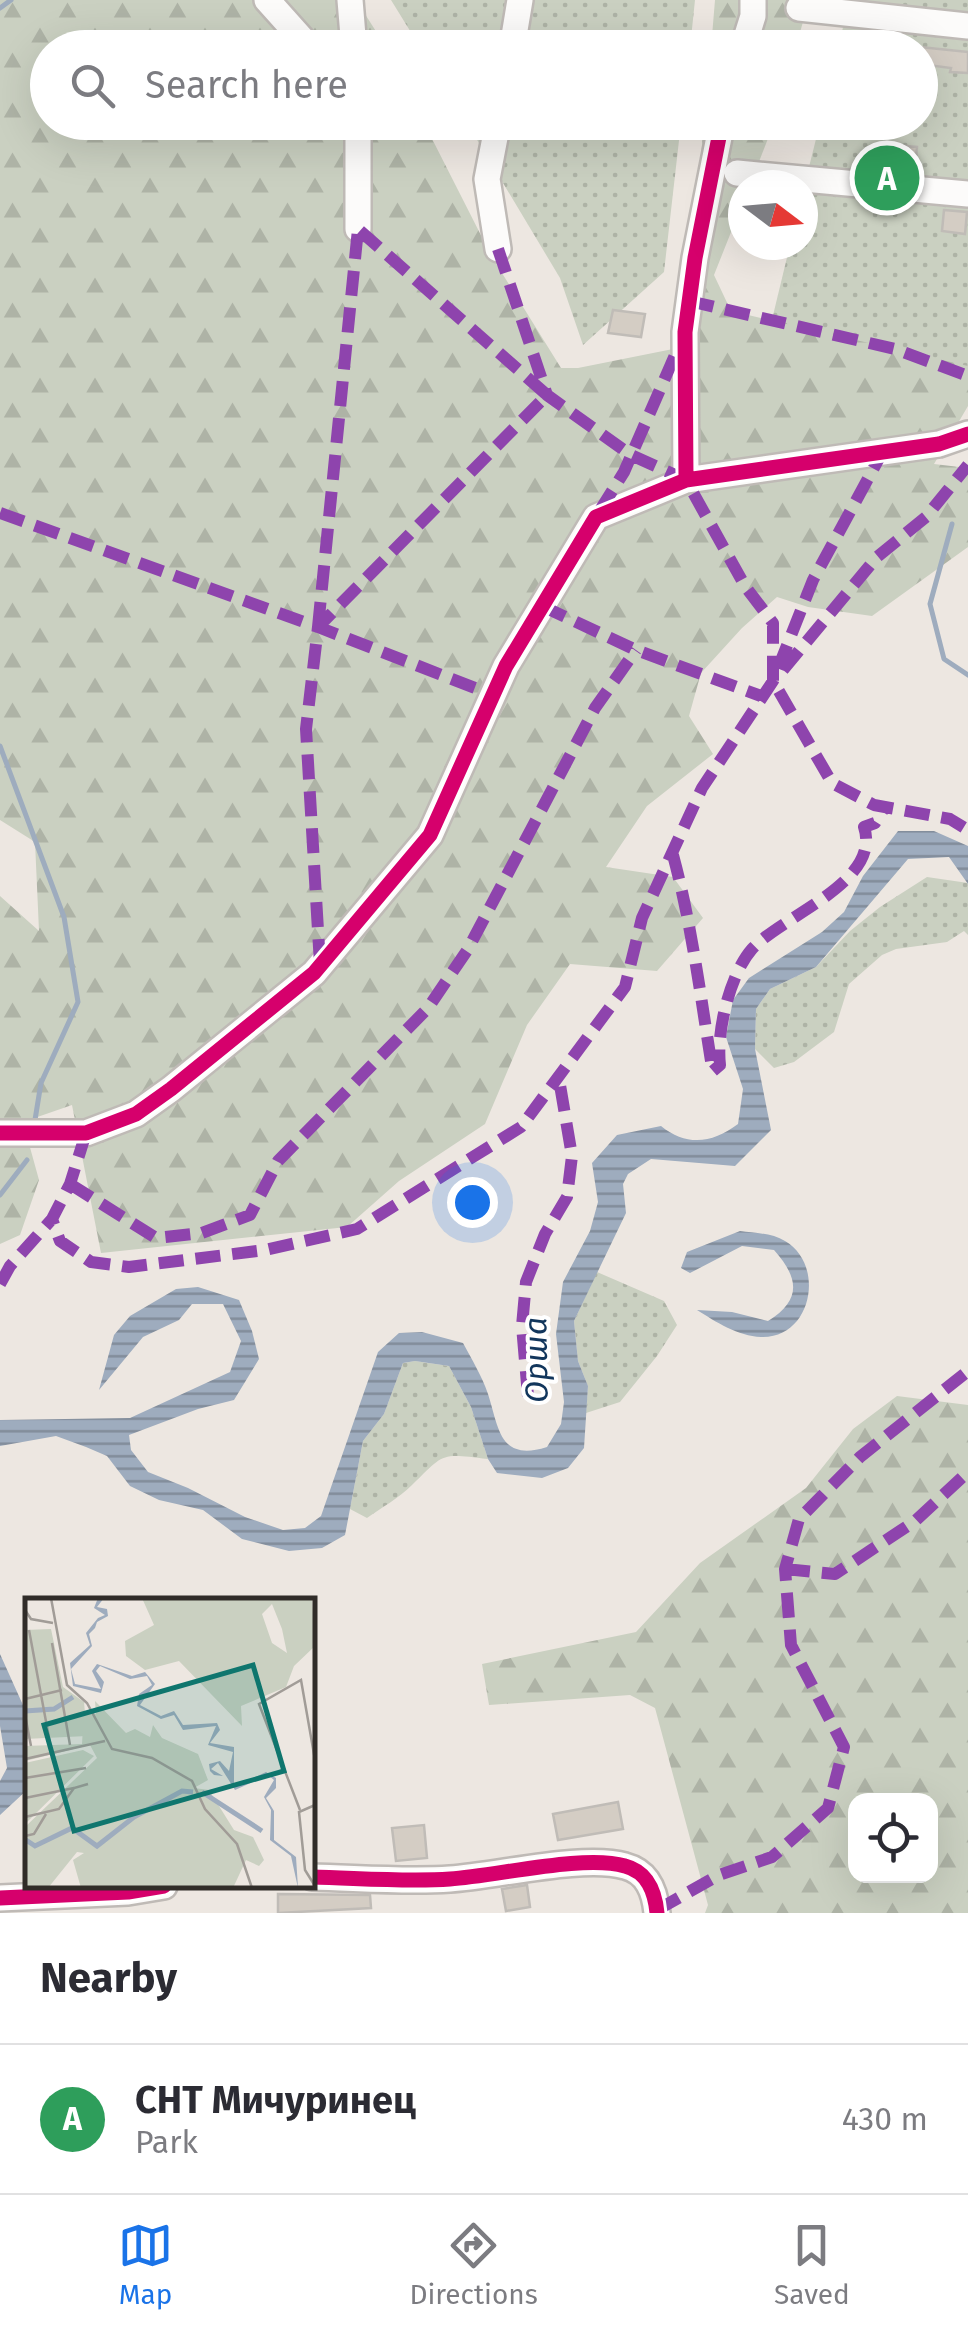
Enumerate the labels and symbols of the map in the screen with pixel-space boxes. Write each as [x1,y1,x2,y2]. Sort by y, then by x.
pin: A [854,140,920,216]
north arrow [728,170,818,260]
your location [447,1177,498,1228]
water label: Орша [516,1317,556,1403]
inset map [25,1598,315,1888]

